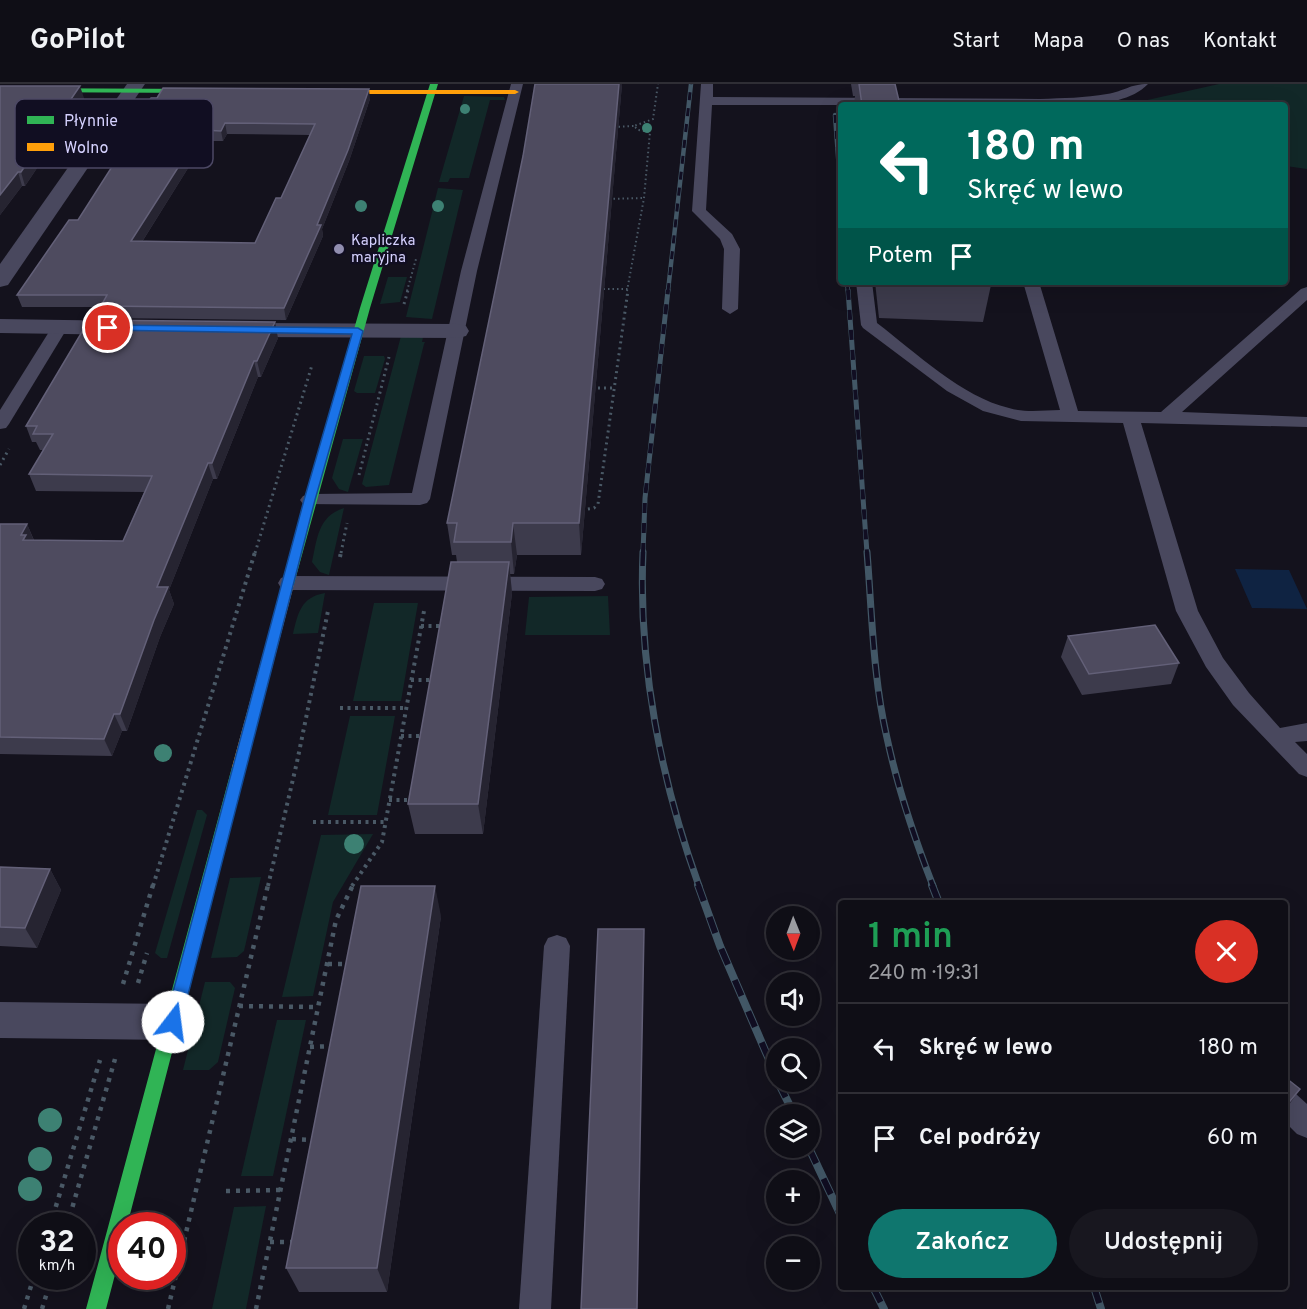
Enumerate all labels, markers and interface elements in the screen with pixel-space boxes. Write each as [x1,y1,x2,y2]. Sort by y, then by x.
text: GoPilot [30,23,125,59]
text: Start [952,28,1000,55]
text: Mapa [1033,28,1084,55]
text: O nas [1117,28,1170,55]
text: Kontakt [1203,28,1277,55]
legend [15,99,213,168]
text: Płynnie [64,112,118,132]
text: 180 m [967,122,1084,175]
icon: left [868,126,946,204]
text: Wolno [64,139,108,159]
text: Skręć w lewo [967,174,1123,208]
place label: Kapliczka maryjna [351,232,415,268]
icon: arrive [945,240,978,273]
marker: Kapliczka maryjna [332,242,346,256]
text: Potem [868,243,933,270]
pin [82,302,133,353]
icon: arrive [91,311,124,344]
north arrow [766,906,820,960]
map controls [766,906,820,1290]
text: 1 min [868,915,953,961]
button: close [1195,920,1258,983]
text: 240 m · 19:31 [868,961,980,987]
button: sound [766,972,820,1026]
position arrow [141,990,205,1054]
icon: left [868,1032,901,1065]
text: Skręć w lewo [919,1035,1053,1062]
text: 180 m [1199,1035,1258,1062]
button: search [766,1038,820,1092]
button: layers [766,1104,820,1158]
icon: arrive [868,1122,901,1155]
text: Cel podróży [919,1125,1041,1152]
text: 60 m [1207,1125,1258,1152]
button: + [766,1170,820,1224]
button: Zakończ [868,1209,1057,1278]
button: Udostępnij [1069,1209,1258,1278]
speed limit sign: 40 [108,1212,186,1290]
text: 32 [39,1225,75,1262]
button: − [766,1236,820,1290]
text: km/h [39,1257,75,1276]

